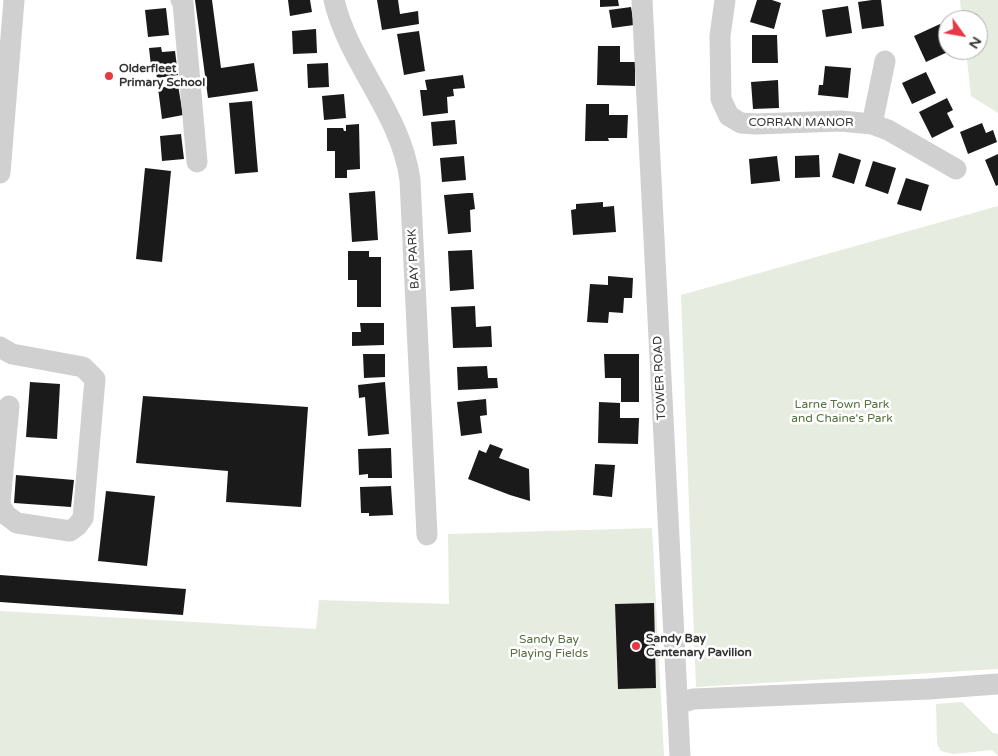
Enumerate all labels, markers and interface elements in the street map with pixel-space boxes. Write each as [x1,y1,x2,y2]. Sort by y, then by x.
north arrow [938,10,988,60]
text: N [965,33,985,52]
place label: Olderfleet Primary School [119,62,205,90]
marker: Olderfleet Primary School [103,70,115,82]
street label: CORRAN MANOR [748,116,854,130]
street label: BAY PARK [405,228,423,290]
street label: TOWER ROAD [651,336,669,420]
park label: Larne Town Park and Chaine's Park [791,398,893,426]
place label: Sandy Bay Centenary Pavilion [646,632,752,660]
park label: Sandy Bay Playing Fields [510,633,588,661]
marker: Sandy Bay Centenary Pavilion [630,640,642,652]

